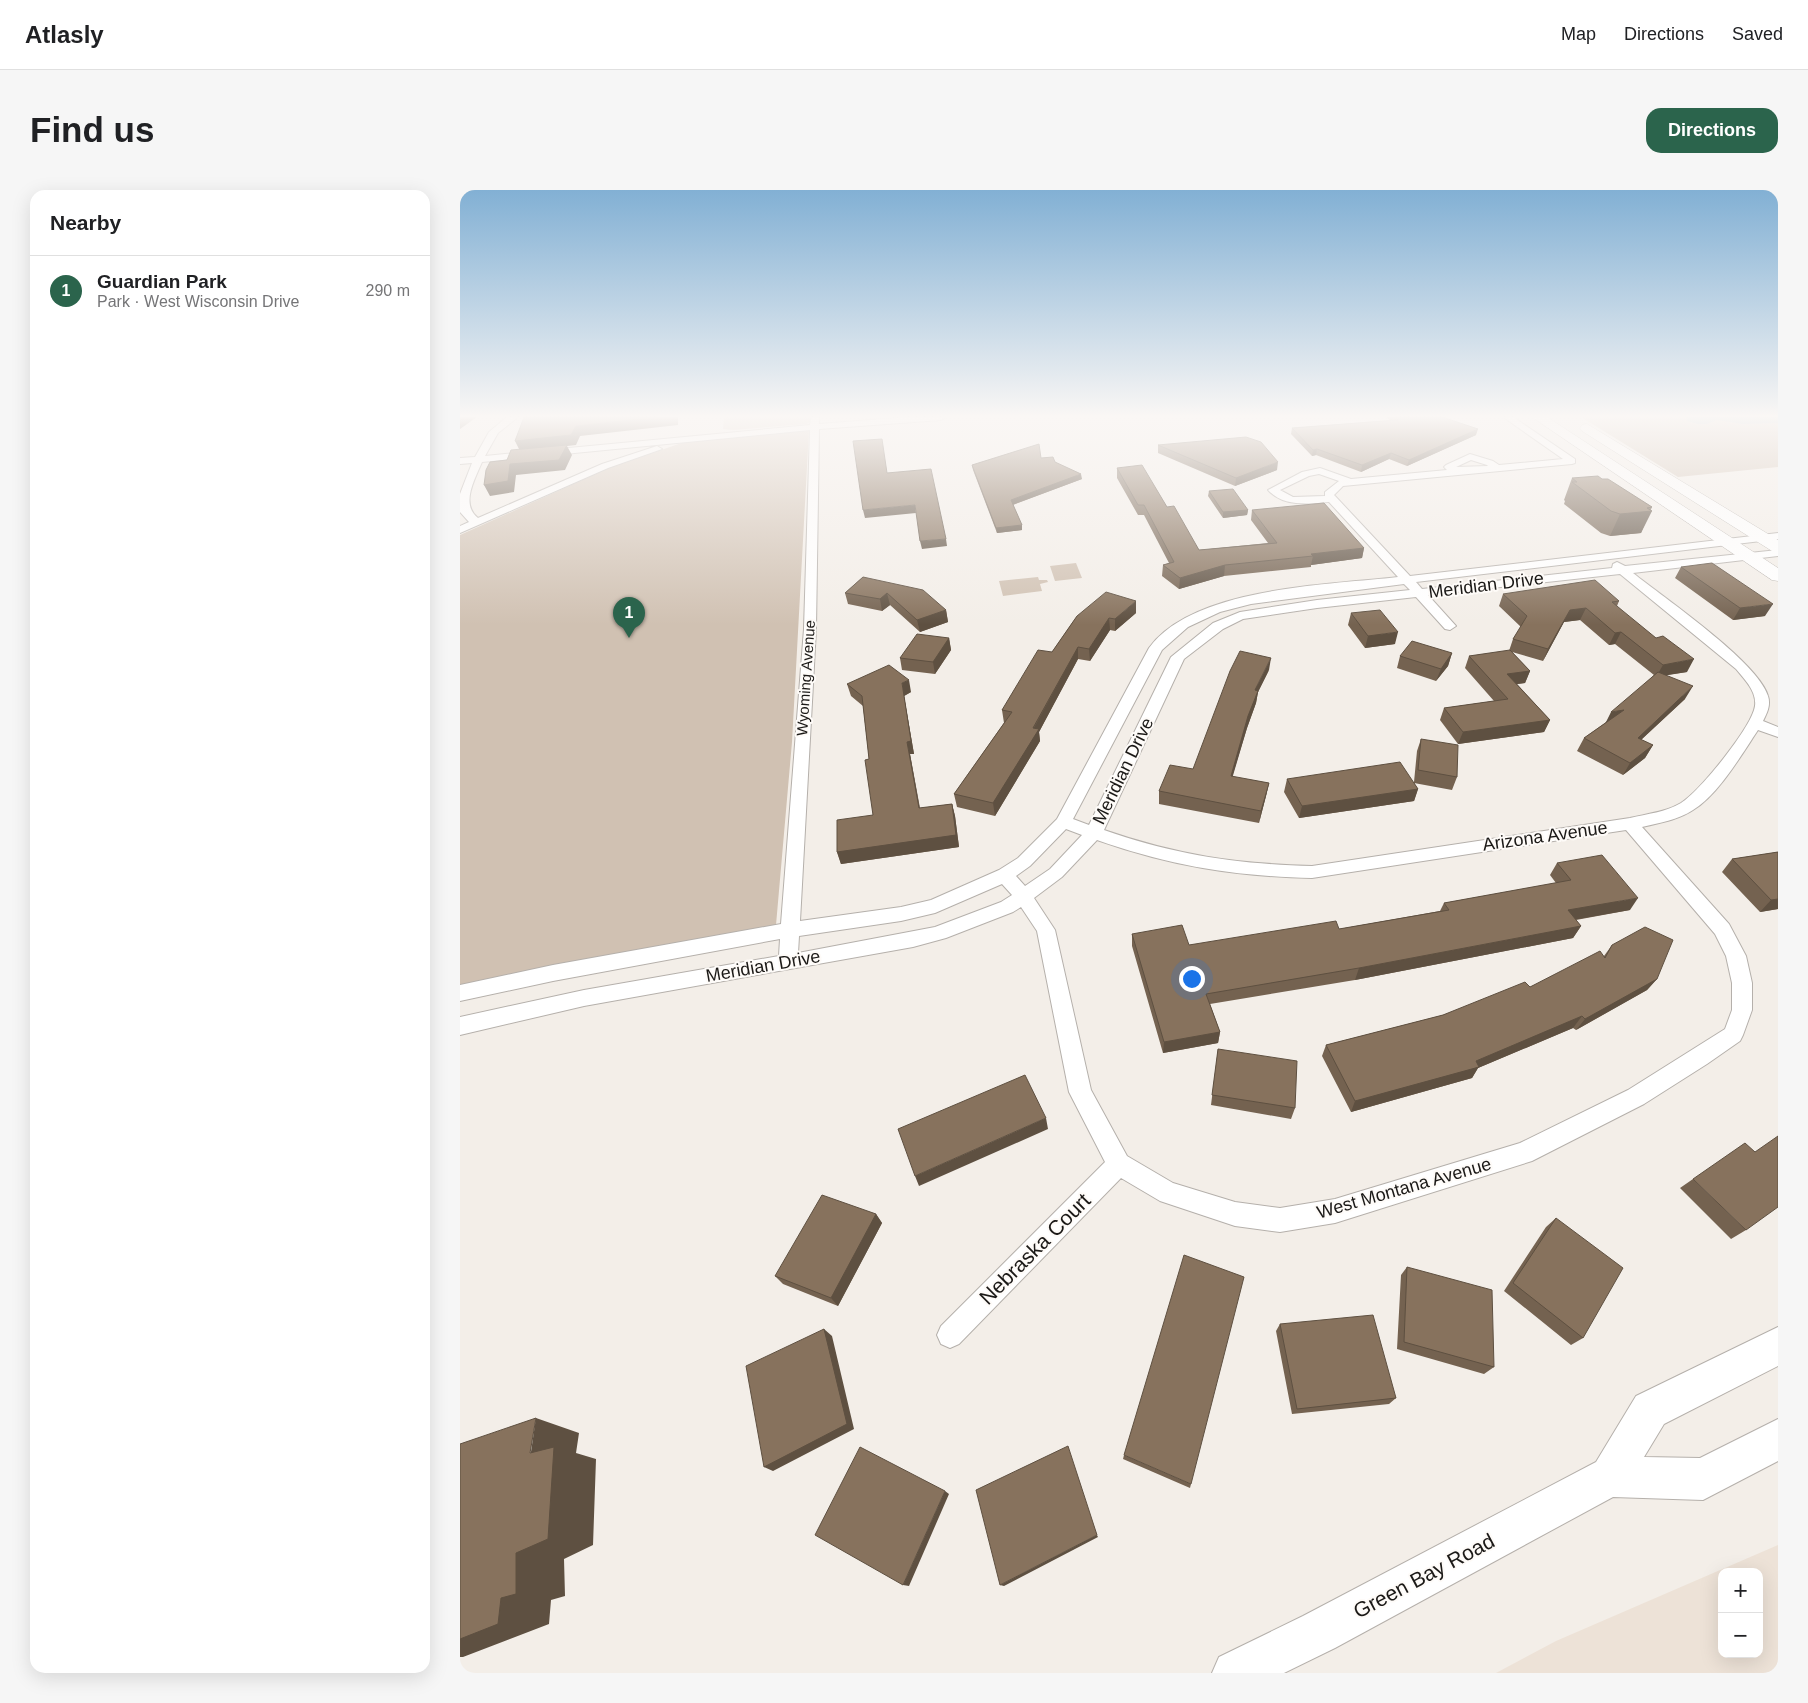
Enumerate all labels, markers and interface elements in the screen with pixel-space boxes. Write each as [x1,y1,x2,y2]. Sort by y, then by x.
text: Atlasly [25,21,104,48]
text: Map [1561,24,1596,44]
text: Directions [1624,24,1704,44]
text: Saved [1732,24,1783,44]
button: Directions [1646,108,1778,153]
text: Find us [30,110,154,149]
text: Nearby [50,211,121,234]
text: Guardian Park [97,271,227,292]
text: 1 [62,282,70,299]
text: 290 m [366,282,410,299]
text: Park · West Wisconsin Drive [97,293,299,310]
street label: Meridian Drive [1427,568,1545,602]
pin: 1 [613,597,645,638]
street label: Wyoming Avenue [793,619,818,737]
street label: Meridian Drive [1089,714,1157,828]
street label: Arizona Avenue [1481,817,1609,855]
street label: Meridian Drive [704,946,822,986]
your location [1179,966,1205,992]
street label: West Montana Avenue [1315,1154,1493,1222]
street label: Nebraska Court [975,1188,1095,1309]
street label: Green Bay Road [1349,1529,1498,1622]
map controls [1718,1568,1763,1658]
button: + [1718,1568,1763,1613]
button: − [1718,1613,1763,1658]

